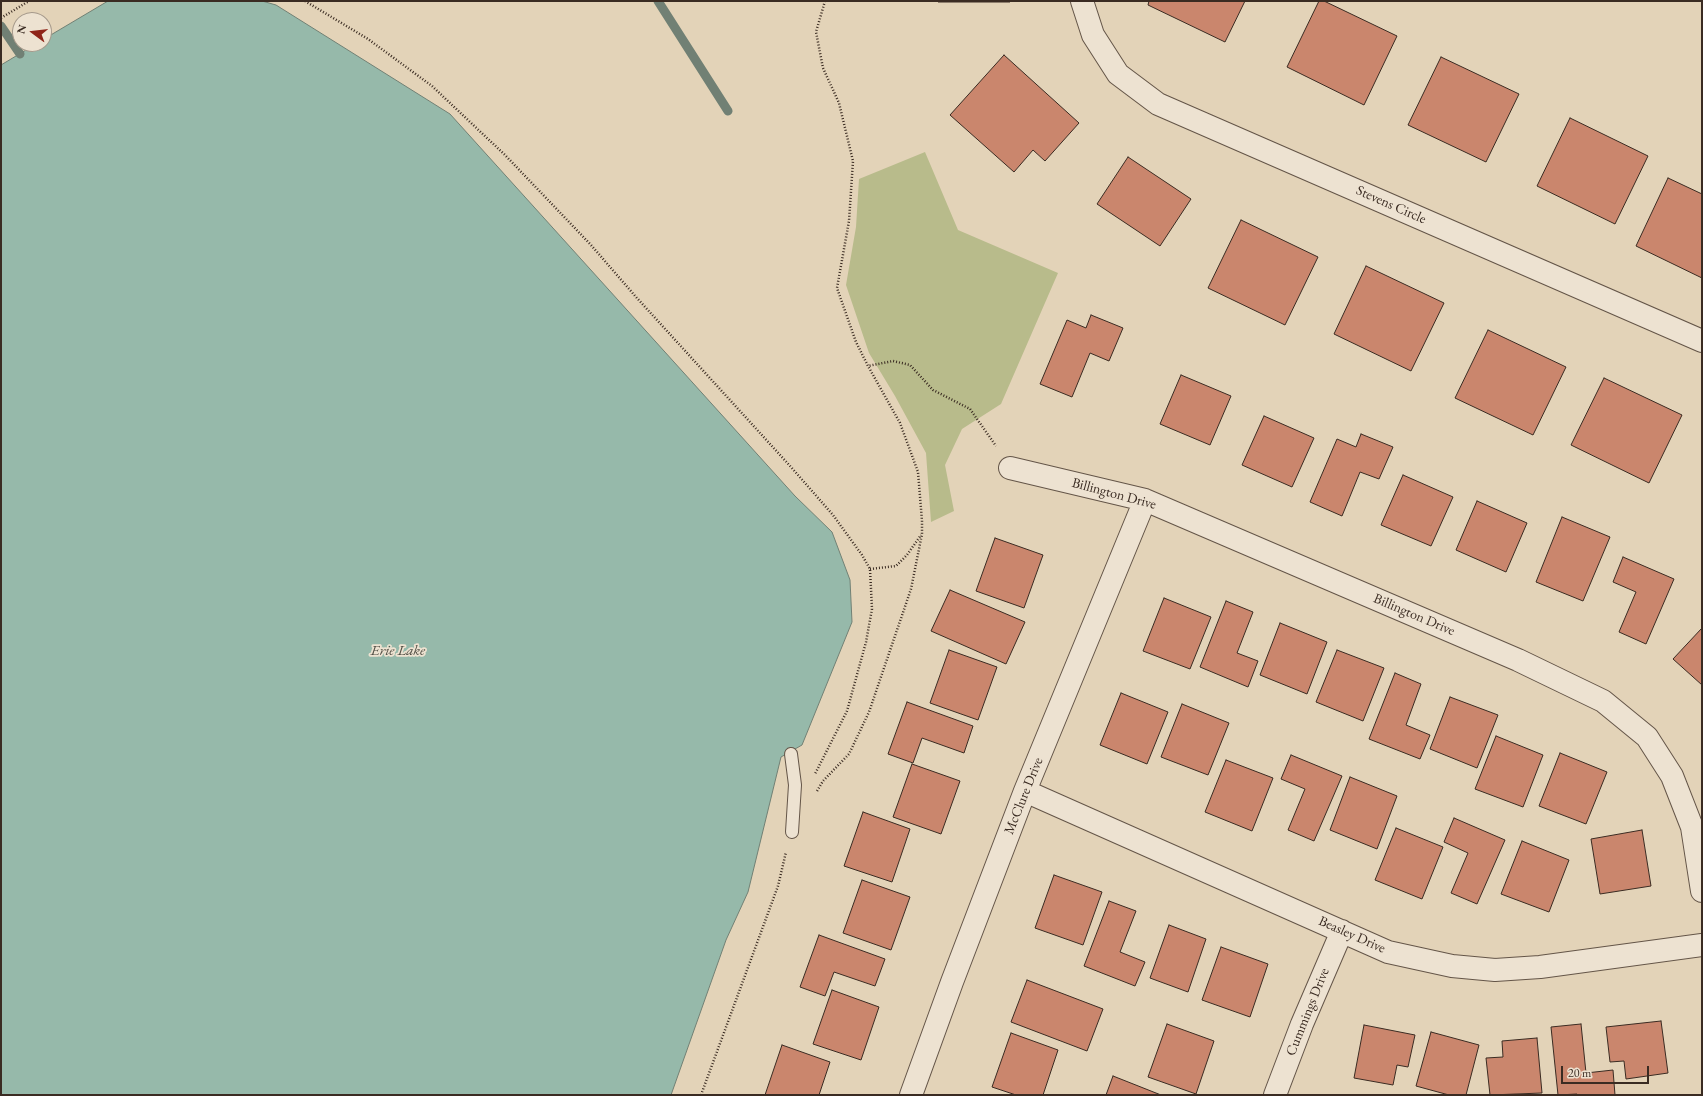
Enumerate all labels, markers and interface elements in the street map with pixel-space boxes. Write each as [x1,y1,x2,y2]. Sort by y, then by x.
north arrow [12,12,52,52]
text: N [13,23,29,35]
street label: Stevens Circle [1353,182,1429,228]
street label: Billington Drive [1070,475,1158,513]
street label: Billington Drive [1371,590,1457,640]
water label: Erie Lake [371,642,425,660]
street label: McClure Drive [1001,755,1047,837]
street label: Beasley Drive [1316,913,1388,957]
street label: Cummings Drive [1283,966,1333,1058]
scale bar [1563,1058,1651,1084]
text: 20 m [1568,1065,1591,1081]

